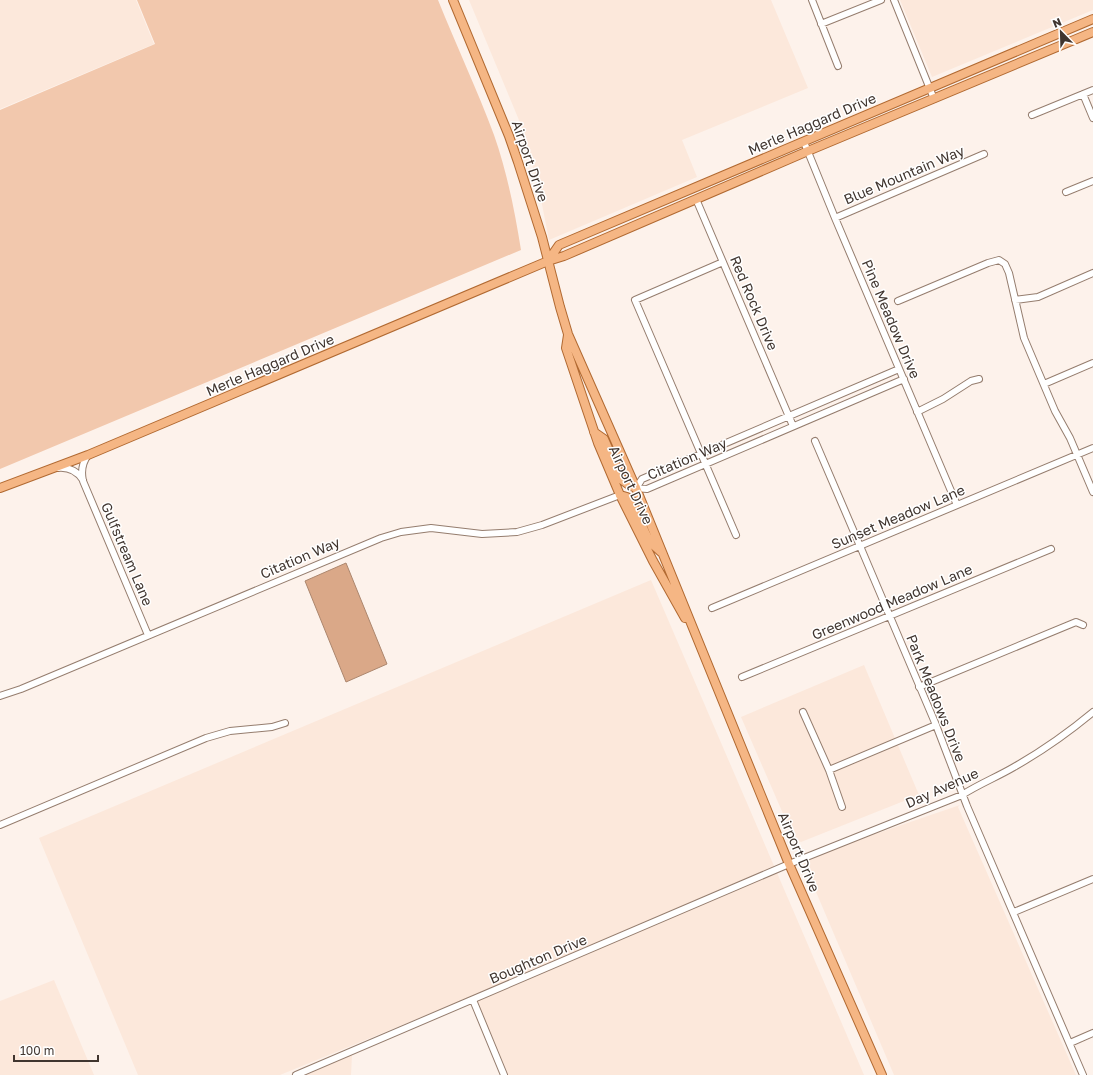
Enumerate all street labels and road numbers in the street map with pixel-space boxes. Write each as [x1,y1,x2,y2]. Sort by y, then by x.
street label: Merle Haggard Drive [745,89,878,158]
street label: Airport Drive [509,118,552,204]
street label: Blue Mountain Way [841,141,967,208]
street label: Red Rock Drive [727,253,782,353]
street label: Pine Meadow Drive [859,257,924,381]
street label: Merle Haggard Drive [203,330,336,399]
street label: Citation Way [644,434,729,483]
street label: Airport Drive [606,443,657,527]
street label: Sunset Meadow Lane [829,481,967,552]
street label: Gulfstream Lane [98,500,157,608]
street label: Citation Way [257,533,342,582]
street label: Greenwood Meadow Lane [809,560,975,643]
street label: Park Meadows Drive [903,632,970,764]
street label: Day Avenue [903,764,981,811]
street label: Airport Drive [775,809,824,894]
street label: Boughton Drive [487,930,589,987]

